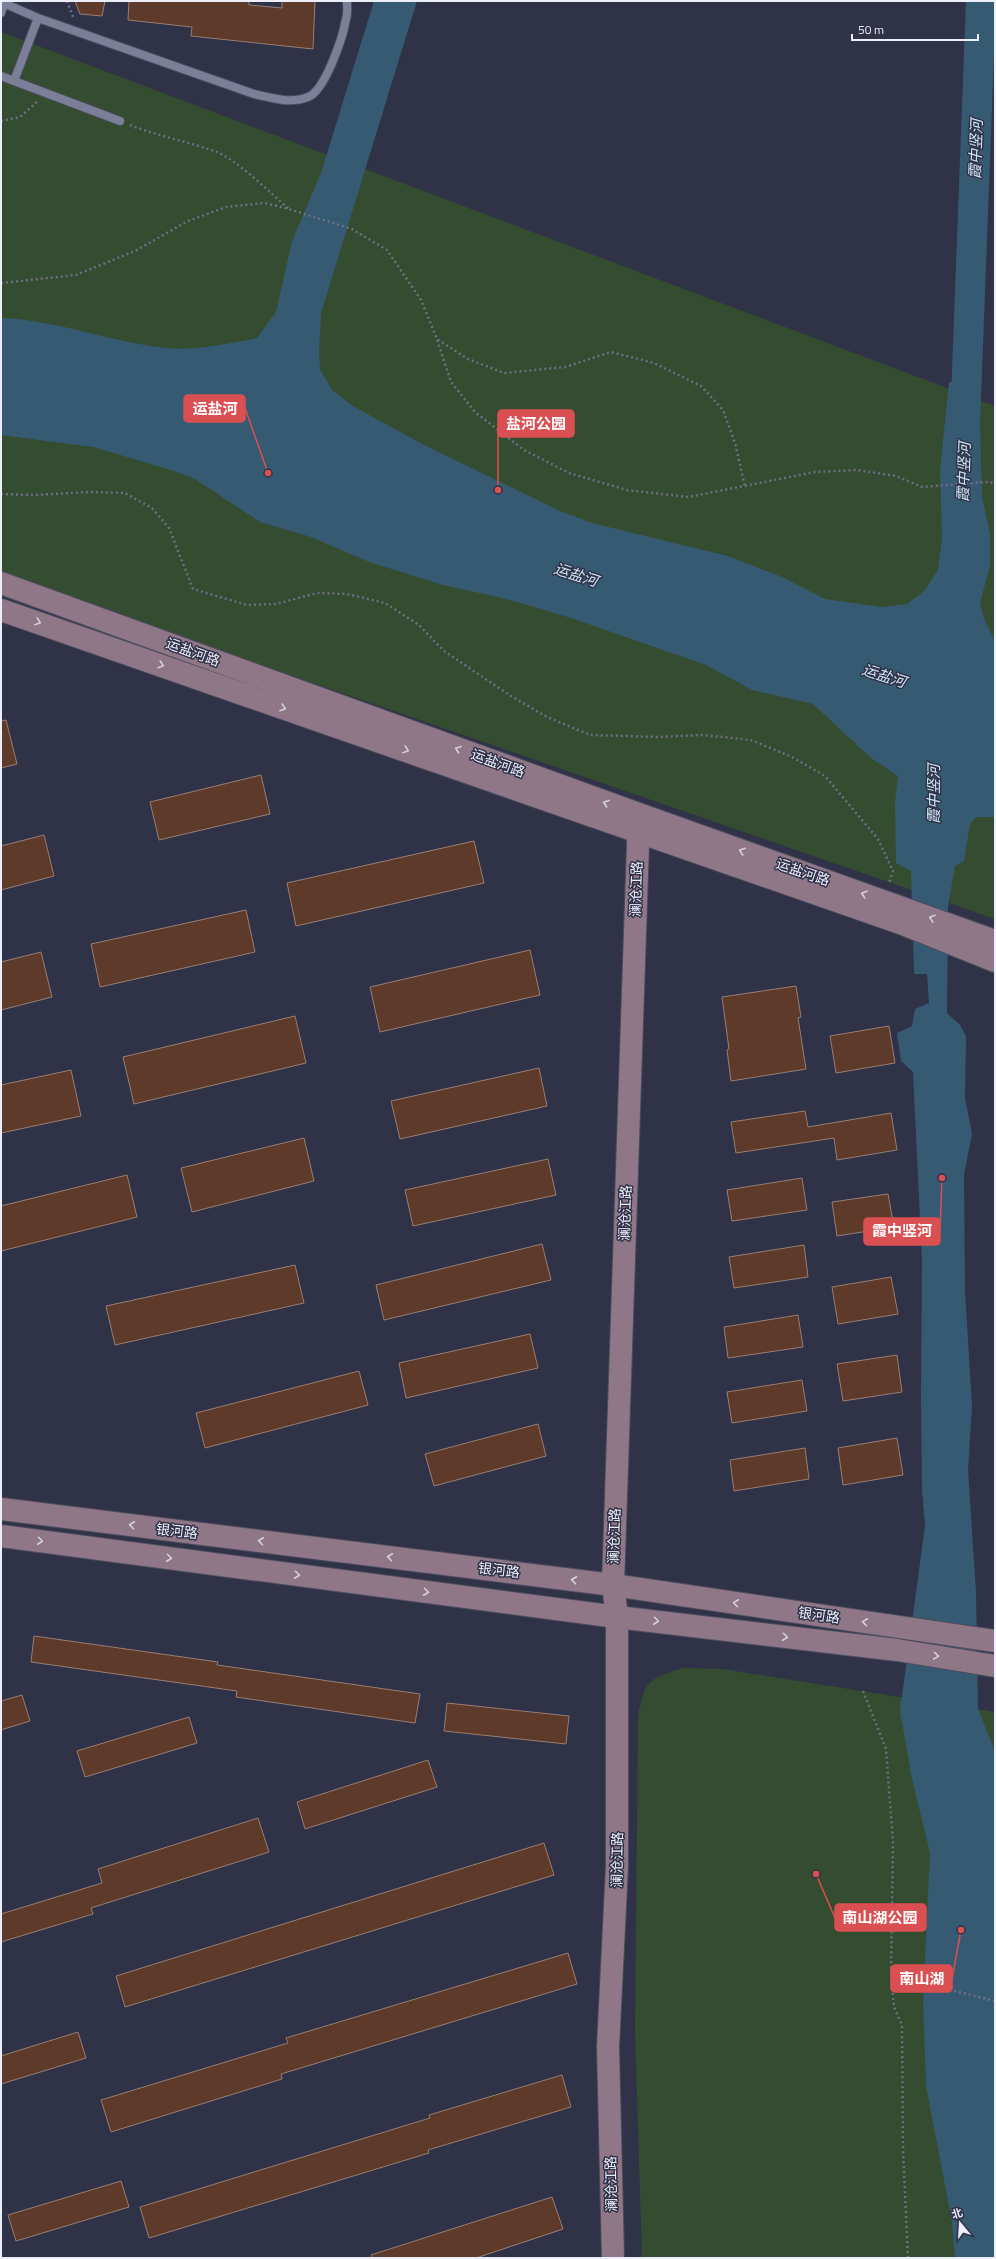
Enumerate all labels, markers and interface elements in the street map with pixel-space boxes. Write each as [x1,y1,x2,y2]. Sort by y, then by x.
scale bar [852,16,978,42]
text: 50 m [858,20,884,39]
water label: 霞中竖河 [963,116,988,179]
callout: 运盐河 [184,395,245,422]
text: 运盐河 [192,397,238,420]
callout: 盐河公园 [498,410,574,437]
text: 盐河公园 [506,412,566,435]
water label: 霞中竖河 [951,439,976,502]
water label: 运盐河 [551,557,604,593]
one-way arrow [34,618,41,626]
street label: 运盐河路 [163,632,223,671]
water label: 运盐河 [859,658,912,694]
one-way arrow [157,660,164,669]
one-way arrow [280,703,287,711]
street label: 运盐河路 [468,743,528,782]
one-way arrow [454,745,461,753]
one-way arrow [403,746,410,754]
water label: 霞中竖河 [922,761,945,824]
one-way arrow [603,799,610,807]
one-way arrow [738,847,745,855]
street label: 运盐河路 [773,852,833,891]
street label: 澜沧江路 [624,861,647,917]
one-way arrow [861,890,868,899]
one-way arrow [929,914,936,923]
street label: 澜沧江路 [613,1185,636,1241]
callout: 霞中竖河 [864,1218,940,1245]
text: 霞中竖河 [872,1219,932,1242]
street label: 澜沧江路 [602,1508,625,1564]
street label: 银河路 [155,1518,199,1543]
one-way arrow [128,1521,135,1530]
one-way arrow [37,1536,43,1545]
one-way arrow [257,1537,264,1546]
one-way arrow [166,1553,172,1562]
one-way arrow [387,1553,393,1562]
street label: 银河路 [477,1557,521,1582]
one-way arrow [294,1570,301,1579]
one-way arrow [571,1576,577,1585]
one-way arrow [423,1587,429,1596]
one-way arrow [733,1599,739,1608]
street label: 银河路 [797,1601,841,1628]
one-way arrow [653,1616,659,1625]
one-way arrow [862,1618,868,1627]
one-way arrow [782,1632,788,1641]
one-way arrow [933,1652,939,1660]
street label: 澜沧江路 [606,1832,627,1888]
callout: 南山湖公园 [835,1904,926,1931]
text: 南山湖公园 [842,1906,918,1929]
callout: 南山湖 [891,1965,952,1992]
text: 南山湖 [899,1967,945,1990]
street label: 澜沧江路 [600,2156,621,2212]
north arrow [940,2203,980,2243]
text: 北 [949,2204,965,2223]

